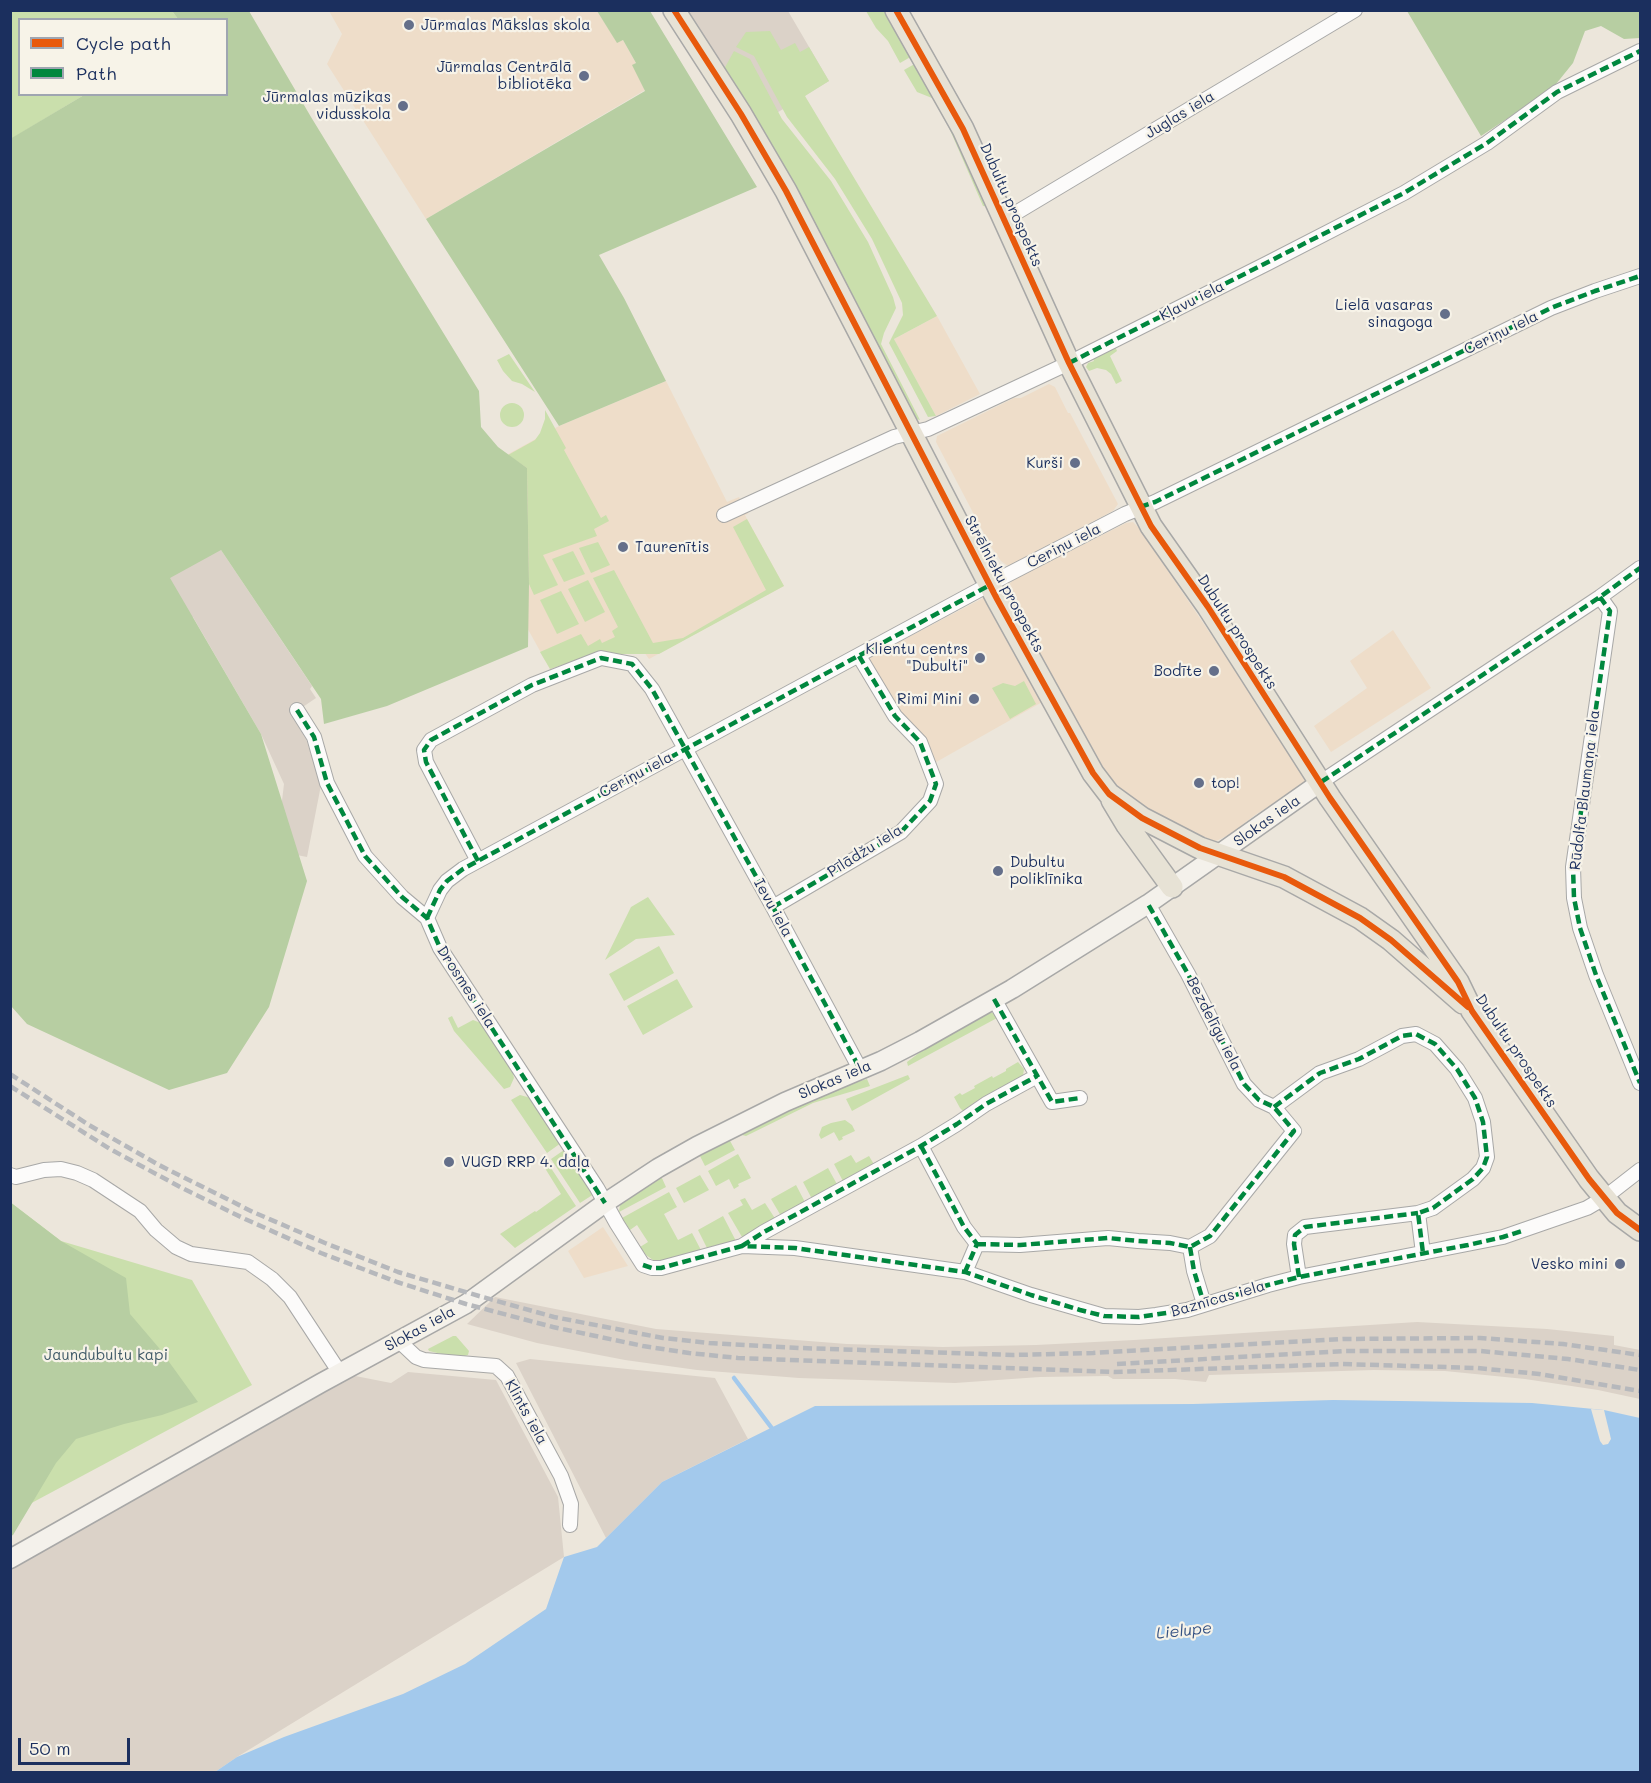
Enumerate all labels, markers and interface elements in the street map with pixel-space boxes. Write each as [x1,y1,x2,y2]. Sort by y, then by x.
place label: Jūrmalas Mākslas skola [421,16,590,34]
legend [18,18,228,96]
marker: Jūrmalas Mākslas skola [402,18,416,32]
text: Cycle path [76,31,171,55]
place label: Jūrmalas Centrālā bibliotēka [437,58,572,93]
text: Path [76,61,116,85]
marker: Jūrmalas Centrālā bibliotēka [577,69,591,83]
street label: Juglas iela [1142,87,1218,143]
place label: Jūrmalas mūzikas vidusskola [263,88,391,123]
marker: Jūrmalas mūzikas vidusskola [396,99,410,113]
street label: Dubultu prospekts [976,141,1046,269]
street label: Kļavu iela [1157,277,1227,325]
place label: Lielā vasaras sinagoga [1335,296,1433,331]
marker: Lielā vasaras sinagoga [1438,307,1452,321]
street label: Ceriņu iela [1461,307,1541,359]
place label: Kurši [1026,454,1063,472]
marker: Kurši [1068,456,1082,470]
street label: Strēlnieku prospekts [960,513,1048,655]
street label: Ceriņu iela [1024,520,1104,572]
place label: Taurenītis [635,538,709,556]
marker: Taurenītis [616,540,630,554]
street label: Dubultu prospekts [1193,571,1281,693]
place label: Klientu centrs "Dubulti" [866,640,968,675]
marker: Klientu centrs "Dubulti" [973,651,987,665]
place label: Bodīte [1154,662,1202,680]
marker: Bodīte [1207,664,1221,678]
place label: Rimi Mini [897,690,962,708]
marker: Rimi Mini [967,692,981,706]
street label: Rūdolfa Blaumaņa iela [1566,709,1604,871]
street label: Ceriņu iela [596,748,676,802]
place label: top! [1211,774,1240,792]
marker: top! [1192,776,1206,790]
street label: Slokas iela [1230,791,1304,851]
street label: Pīlādžu iela [824,821,906,881]
place label: Dubultu poliklīnika [1010,853,1083,888]
marker: Dubultu poliklīnika [991,864,1005,878]
street label: Ievu iela [750,876,796,940]
street label: Drosmes iela [433,943,499,1031]
street label: Bezdelīgu iela [1183,974,1245,1074]
street label: Dubultu prospekts [1471,991,1561,1111]
street label: Slokas iela [796,1057,874,1103]
place label: VUGD RRP 4. daļa [461,1153,590,1171]
marker: VUGD RRP 4. daļa [442,1155,456,1169]
place label: Vesko mini [1531,1255,1608,1273]
marker: Vesko mini [1613,1257,1627,1271]
street label: Baznīcas iela [1169,1277,1267,1321]
street label: Slokas iela [382,1302,458,1356]
park label: Jaundubultu kapi [44,1346,168,1364]
street label: Klints iela [501,1376,551,1448]
water label: Lielupe [1155,1619,1213,1643]
scale bar [21,1726,134,1764]
text: 50 m [29,1736,71,1760]

